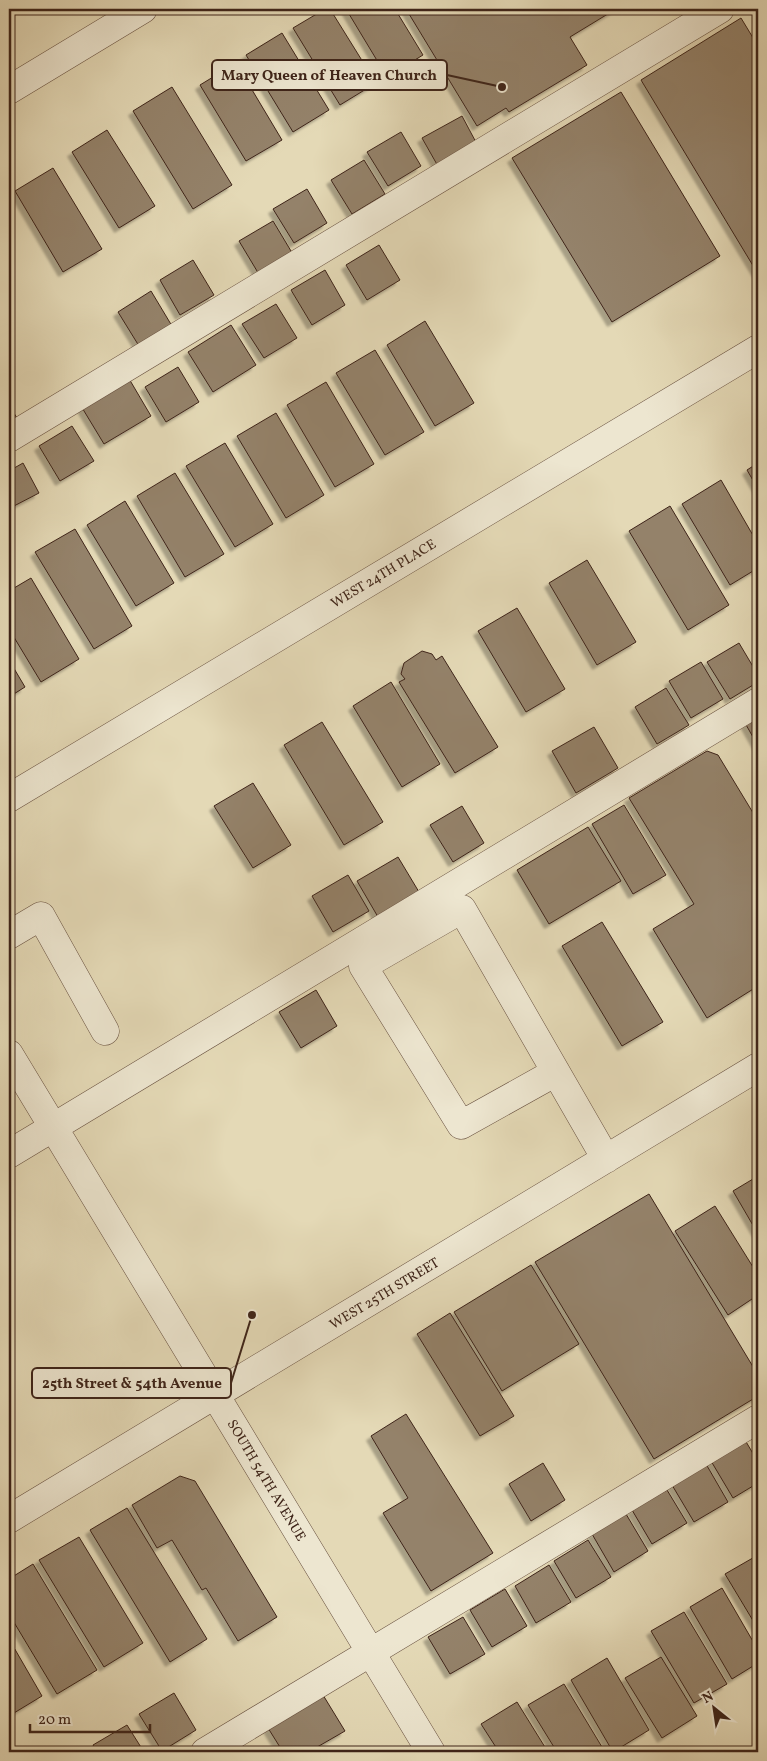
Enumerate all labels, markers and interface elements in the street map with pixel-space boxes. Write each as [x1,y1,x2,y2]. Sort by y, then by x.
callout: Mary Queen of Heaven Church [212,60,447,90]
text: Mary Queen of Heaven Church [221,66,437,87]
street label: WEST 24TH PLACE [327,535,440,613]
street label: WEST 25TH STREET [326,1254,443,1335]
callout: 25th Street & 54th Avenue [32,1368,231,1398]
text: 25th Street & 54th Avenue [42,1374,222,1395]
street label: SOUTH 54TH AVENUE [222,1416,310,1545]
north arrow [690,1684,740,1734]
text: N [699,1687,717,1709]
scale bar [30,1701,150,1733]
text: 20 m [38,1710,71,1731]

